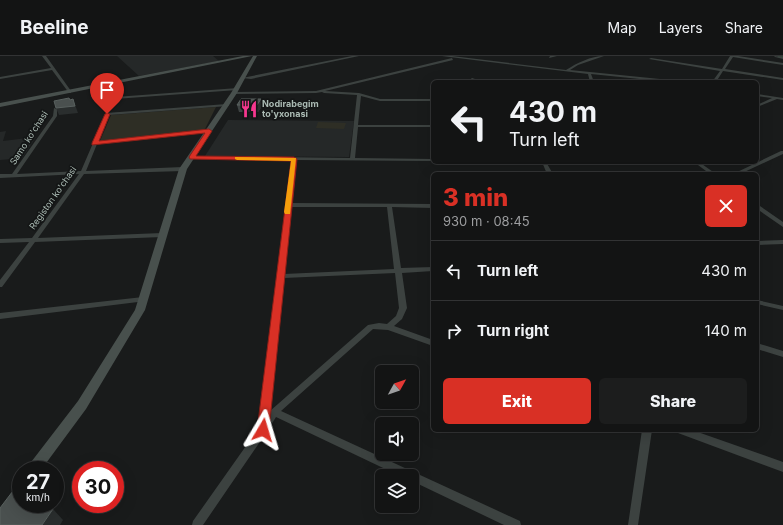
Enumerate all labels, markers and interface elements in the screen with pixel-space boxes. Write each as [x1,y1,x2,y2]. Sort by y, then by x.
text: Beeline [20,16,89,39]
text: Map [608,19,637,36]
text: Layers [659,19,703,36]
text: Share [725,19,763,36]
pin [90,73,124,114]
icon: arrive [96,79,118,101]
text: 430 m [509,95,597,129]
icon: left [443,96,495,148]
place label: Nodirabegim to'yxonasi [262,98,319,119]
restaurant icon: Nodirabegim to'yxonasi [239,99,259,119]
street label: Samo ko'chasi [7,109,50,167]
text: Turn left [509,129,579,150]
street label: Registon ko'chasi [27,164,78,231]
text: 3 min [443,183,508,212]
button: close [705,185,747,227]
text: 930 m · 08:45 [443,213,530,229]
icon: left [443,260,465,282]
text: Turn left [477,261,538,280]
text: 430 m [701,261,747,280]
icon: right [443,320,465,342]
text: Turn right [477,321,549,340]
text: 140 m [704,321,747,340]
north arrow [375,365,419,409]
map controls [375,365,419,513]
button: Exit [443,378,591,424]
button: Share [599,378,747,424]
position arrow [242,409,284,451]
button: sound [375,417,419,461]
speed limit sign: 30 [72,461,124,513]
button: layers [375,469,419,513]
text: 27 [26,470,50,494]
text: km/h [26,491,50,503]

